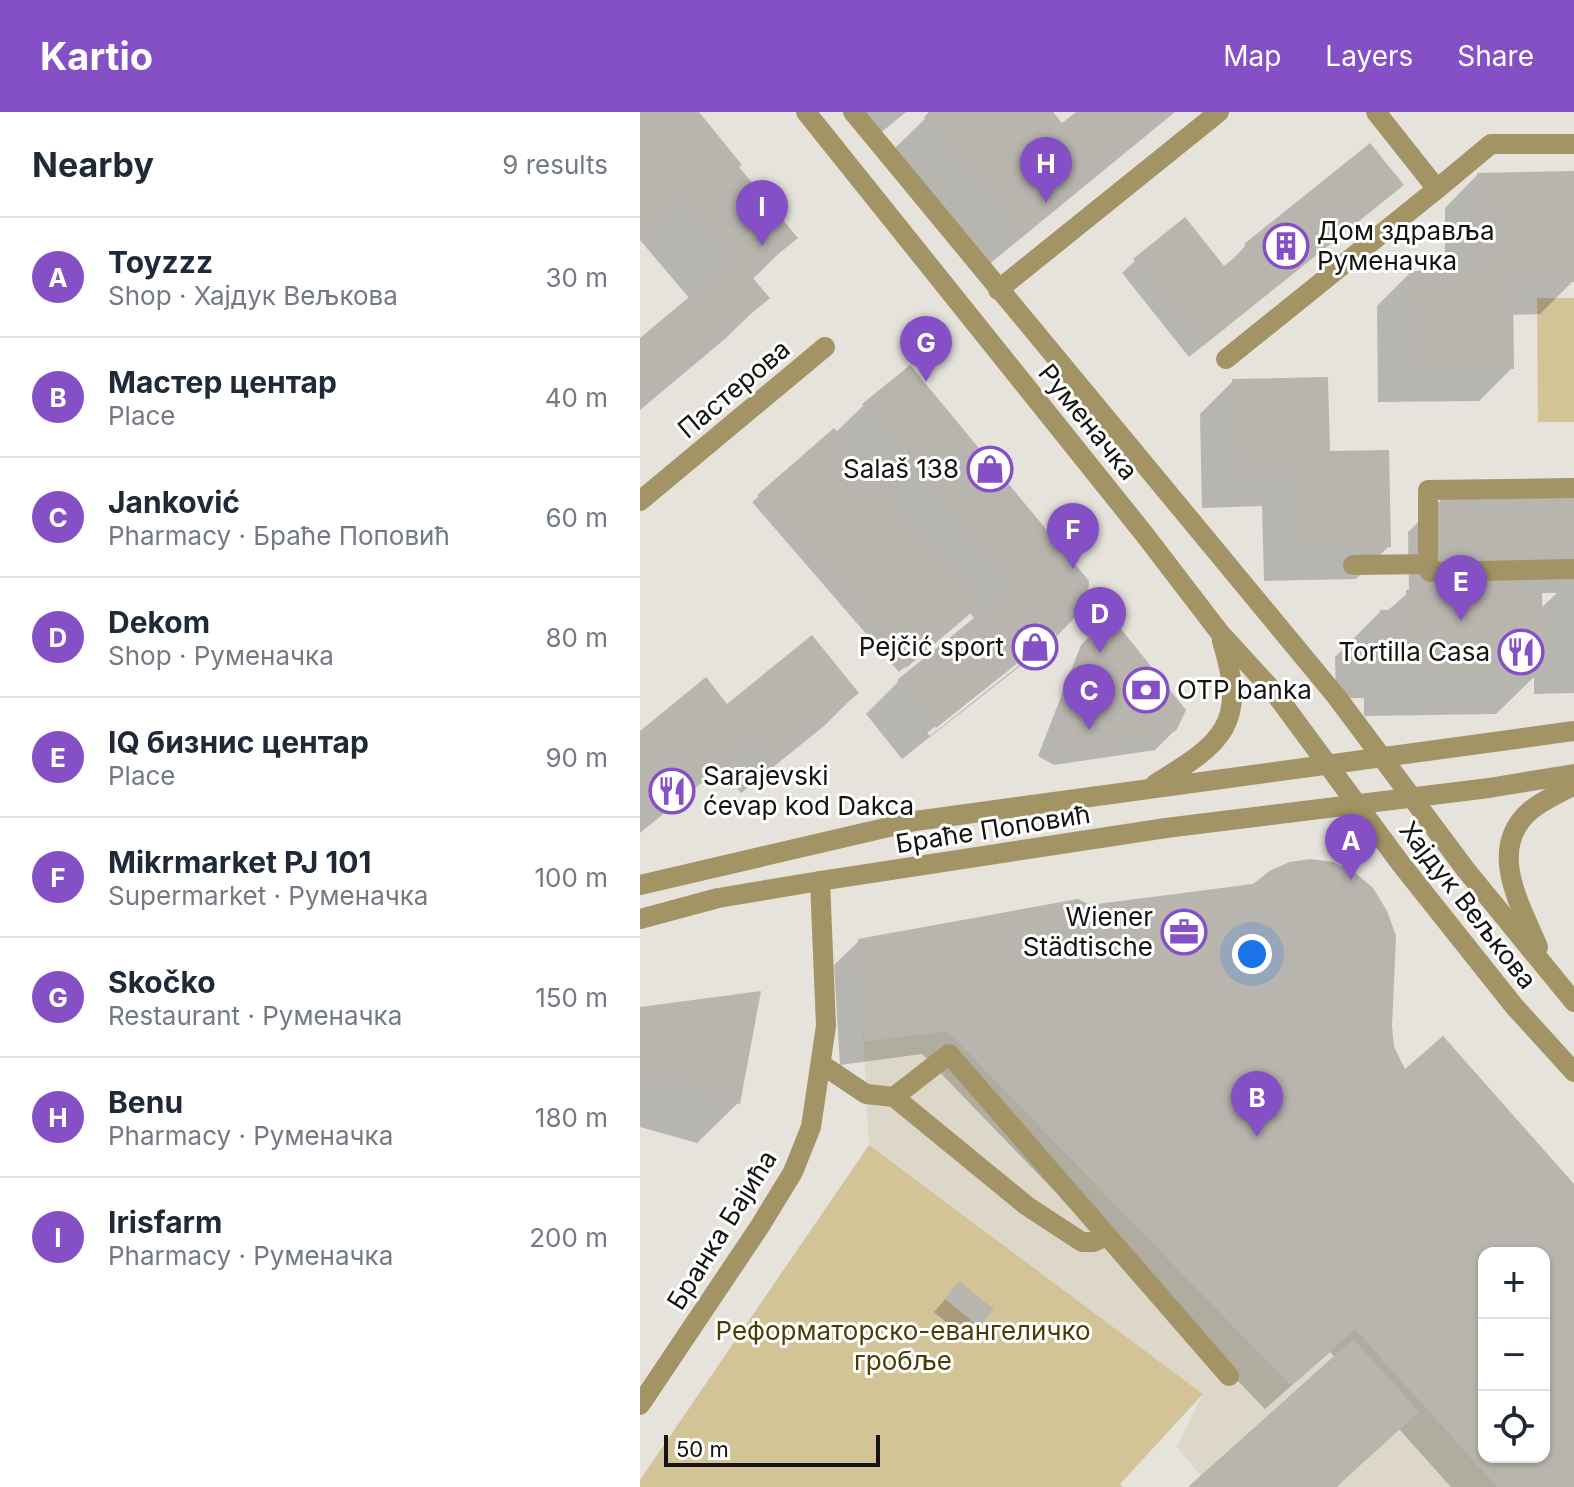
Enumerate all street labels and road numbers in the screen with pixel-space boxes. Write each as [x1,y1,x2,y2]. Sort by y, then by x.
street label: Пастерова [671,333,796,444]
street label: Руменачка [1032,357,1145,486]
street label: Браће Поповић [893,798,1092,859]
street label: Хајдук Вељкова [1393,815,1543,995]
street label: Бранка Бајића [660,1144,783,1315]

